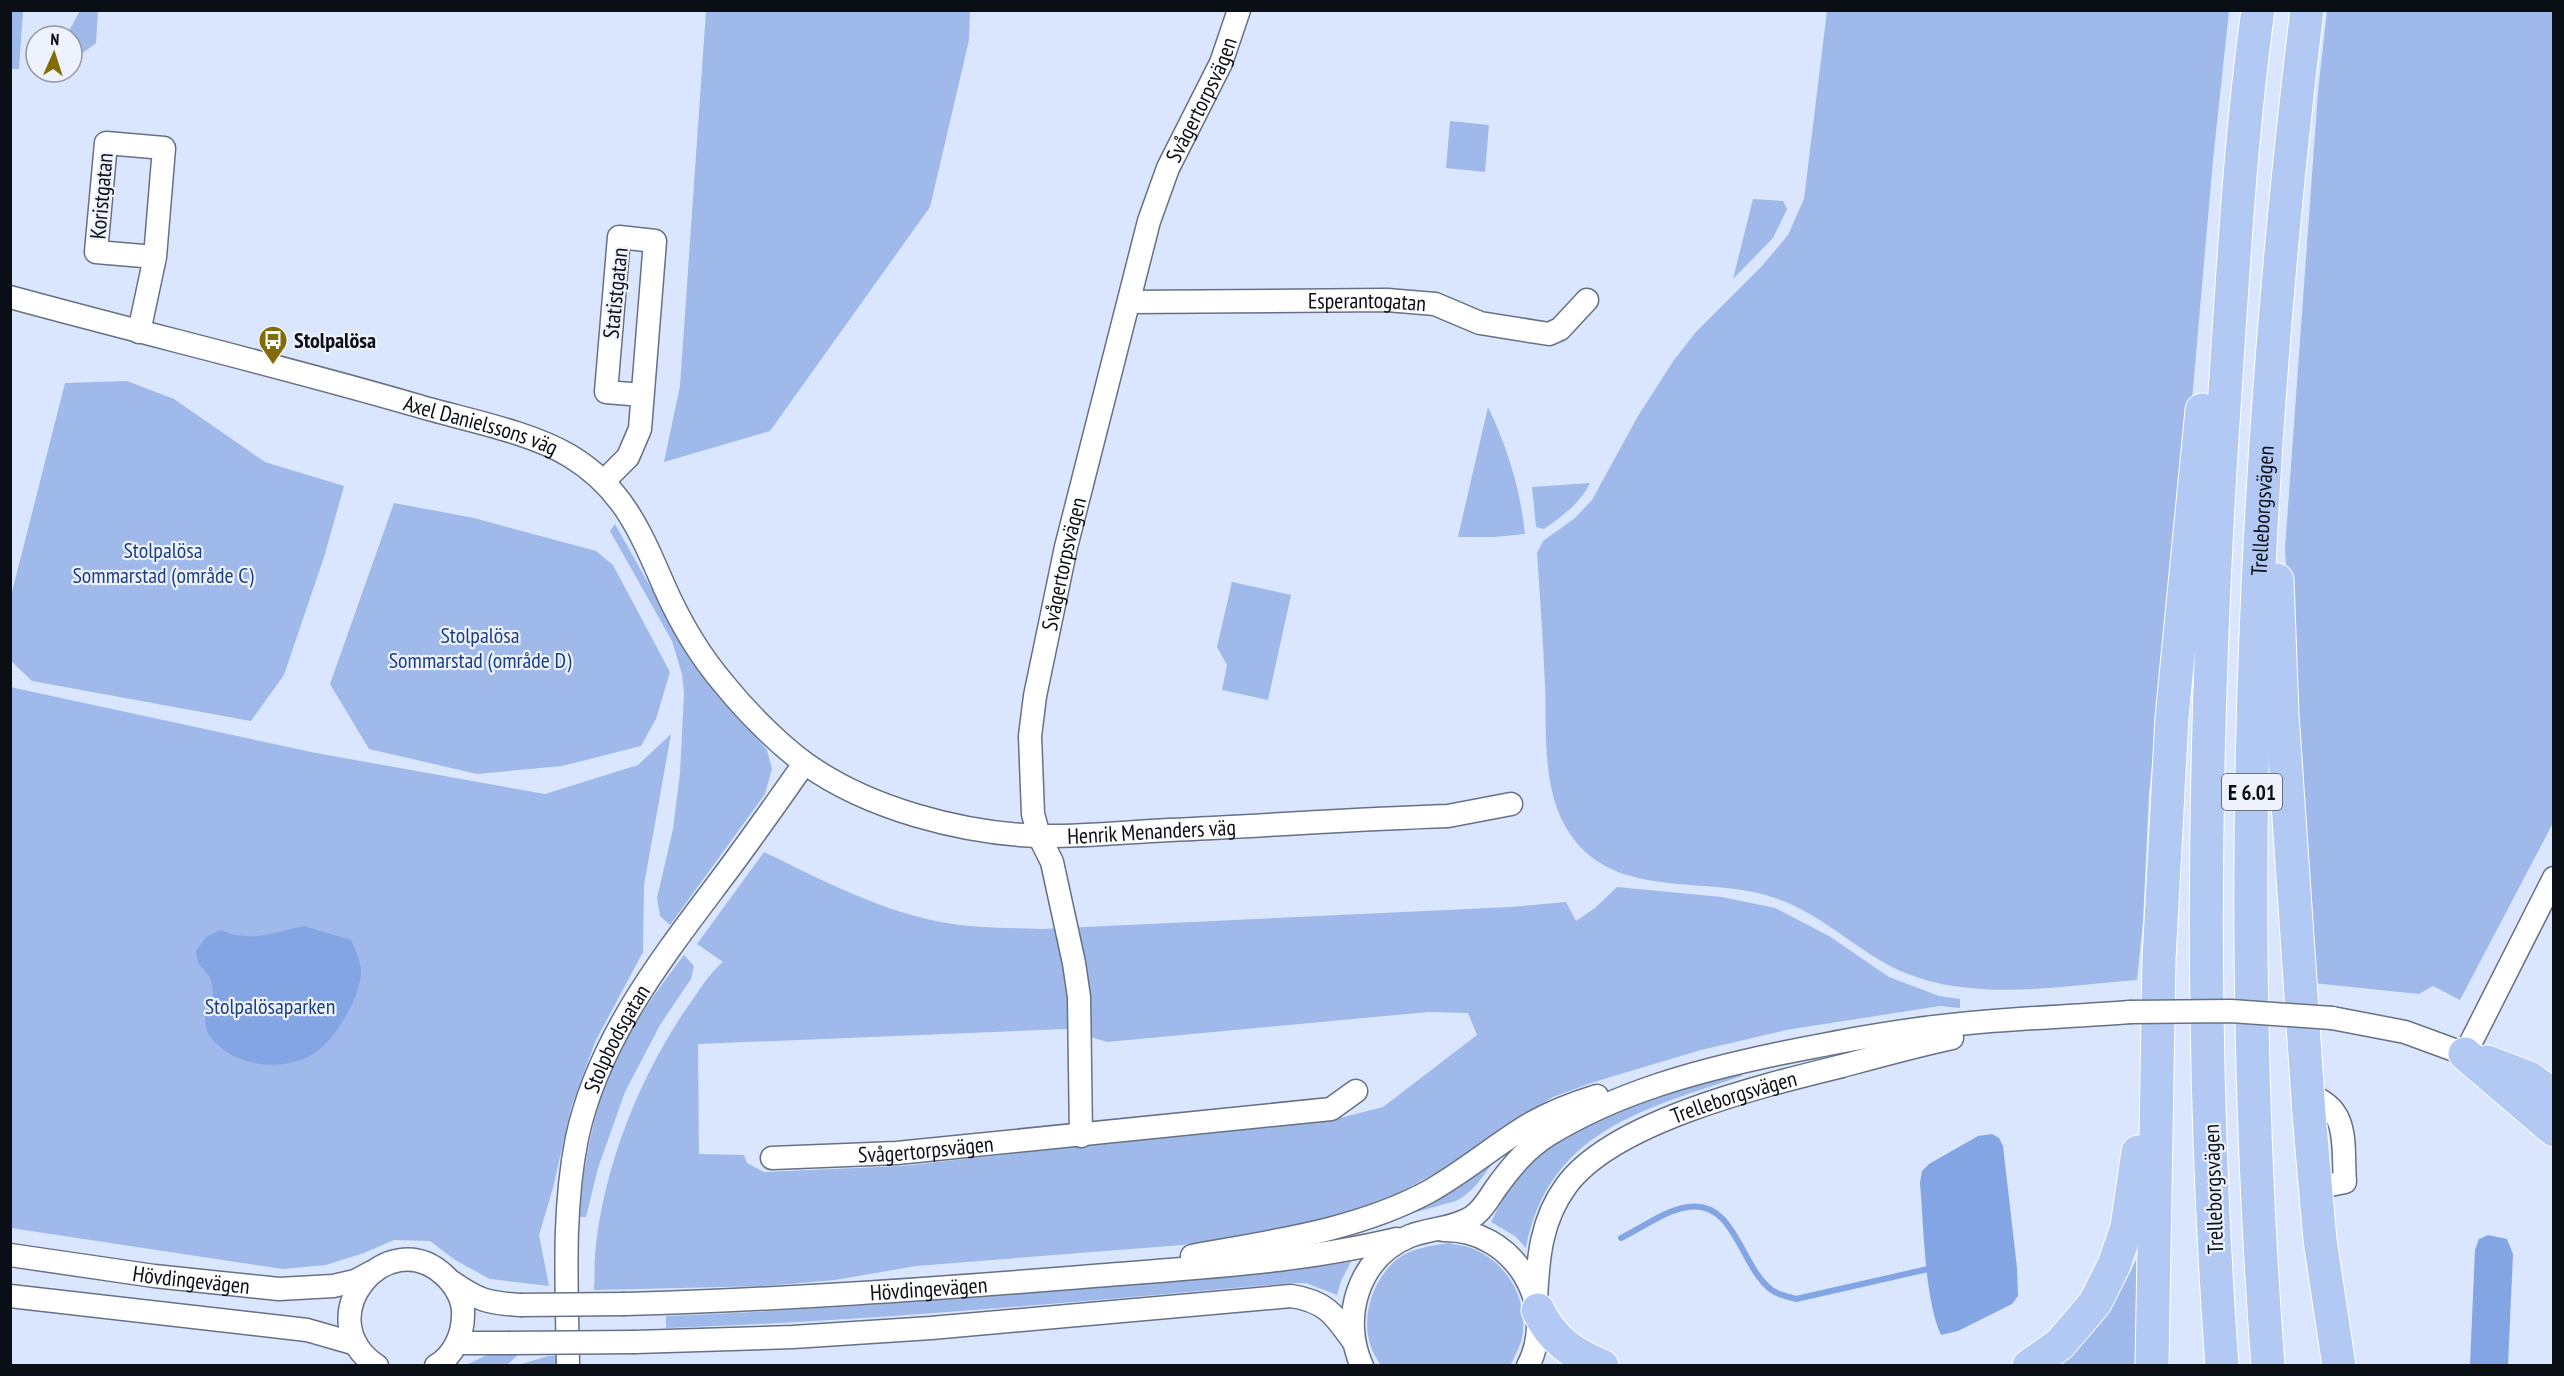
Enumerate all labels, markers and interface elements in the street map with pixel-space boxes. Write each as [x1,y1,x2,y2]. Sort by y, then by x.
north arrow [24,24,84,84]
text: N [50,29,60,49]
street label: Svågertorpsvägen [1159,33,1243,167]
street label: Koristgatan [83,152,119,240]
street label: Statistgatan [596,246,634,340]
street label: Esperantogatan [1308,286,1427,317]
bus stop icon: Stolpalösa [257,324,289,366]
place label: Stolpalösa [294,326,376,354]
street label: Axel Danielssons väg [401,389,563,461]
street label: Trelleborgsvägen [2245,445,2280,576]
street label: Svågertorpsvägen [1035,494,1092,633]
park label: Stolpalösa Sommarstad (område C) [72,536,254,589]
park label: Stolpalösa Sommarstad (område D) [389,621,572,674]
road number: E 6.01 [2222,774,2282,810]
street label: Henrik Menanders väg [1067,813,1236,850]
street label: Stolpbodsgatan [577,979,656,1097]
park label: Stolpalösaparken [205,992,335,1020]
street label: Trelleborgsvägen [1667,1064,1800,1130]
street label: Trelleborgsvägen [2197,1124,2229,1254]
street label: Svågertorpsvägen [857,1129,995,1169]
street label: Hövdingevägen [131,1259,251,1300]
street label: Hövdingevägen [869,1270,988,1306]

